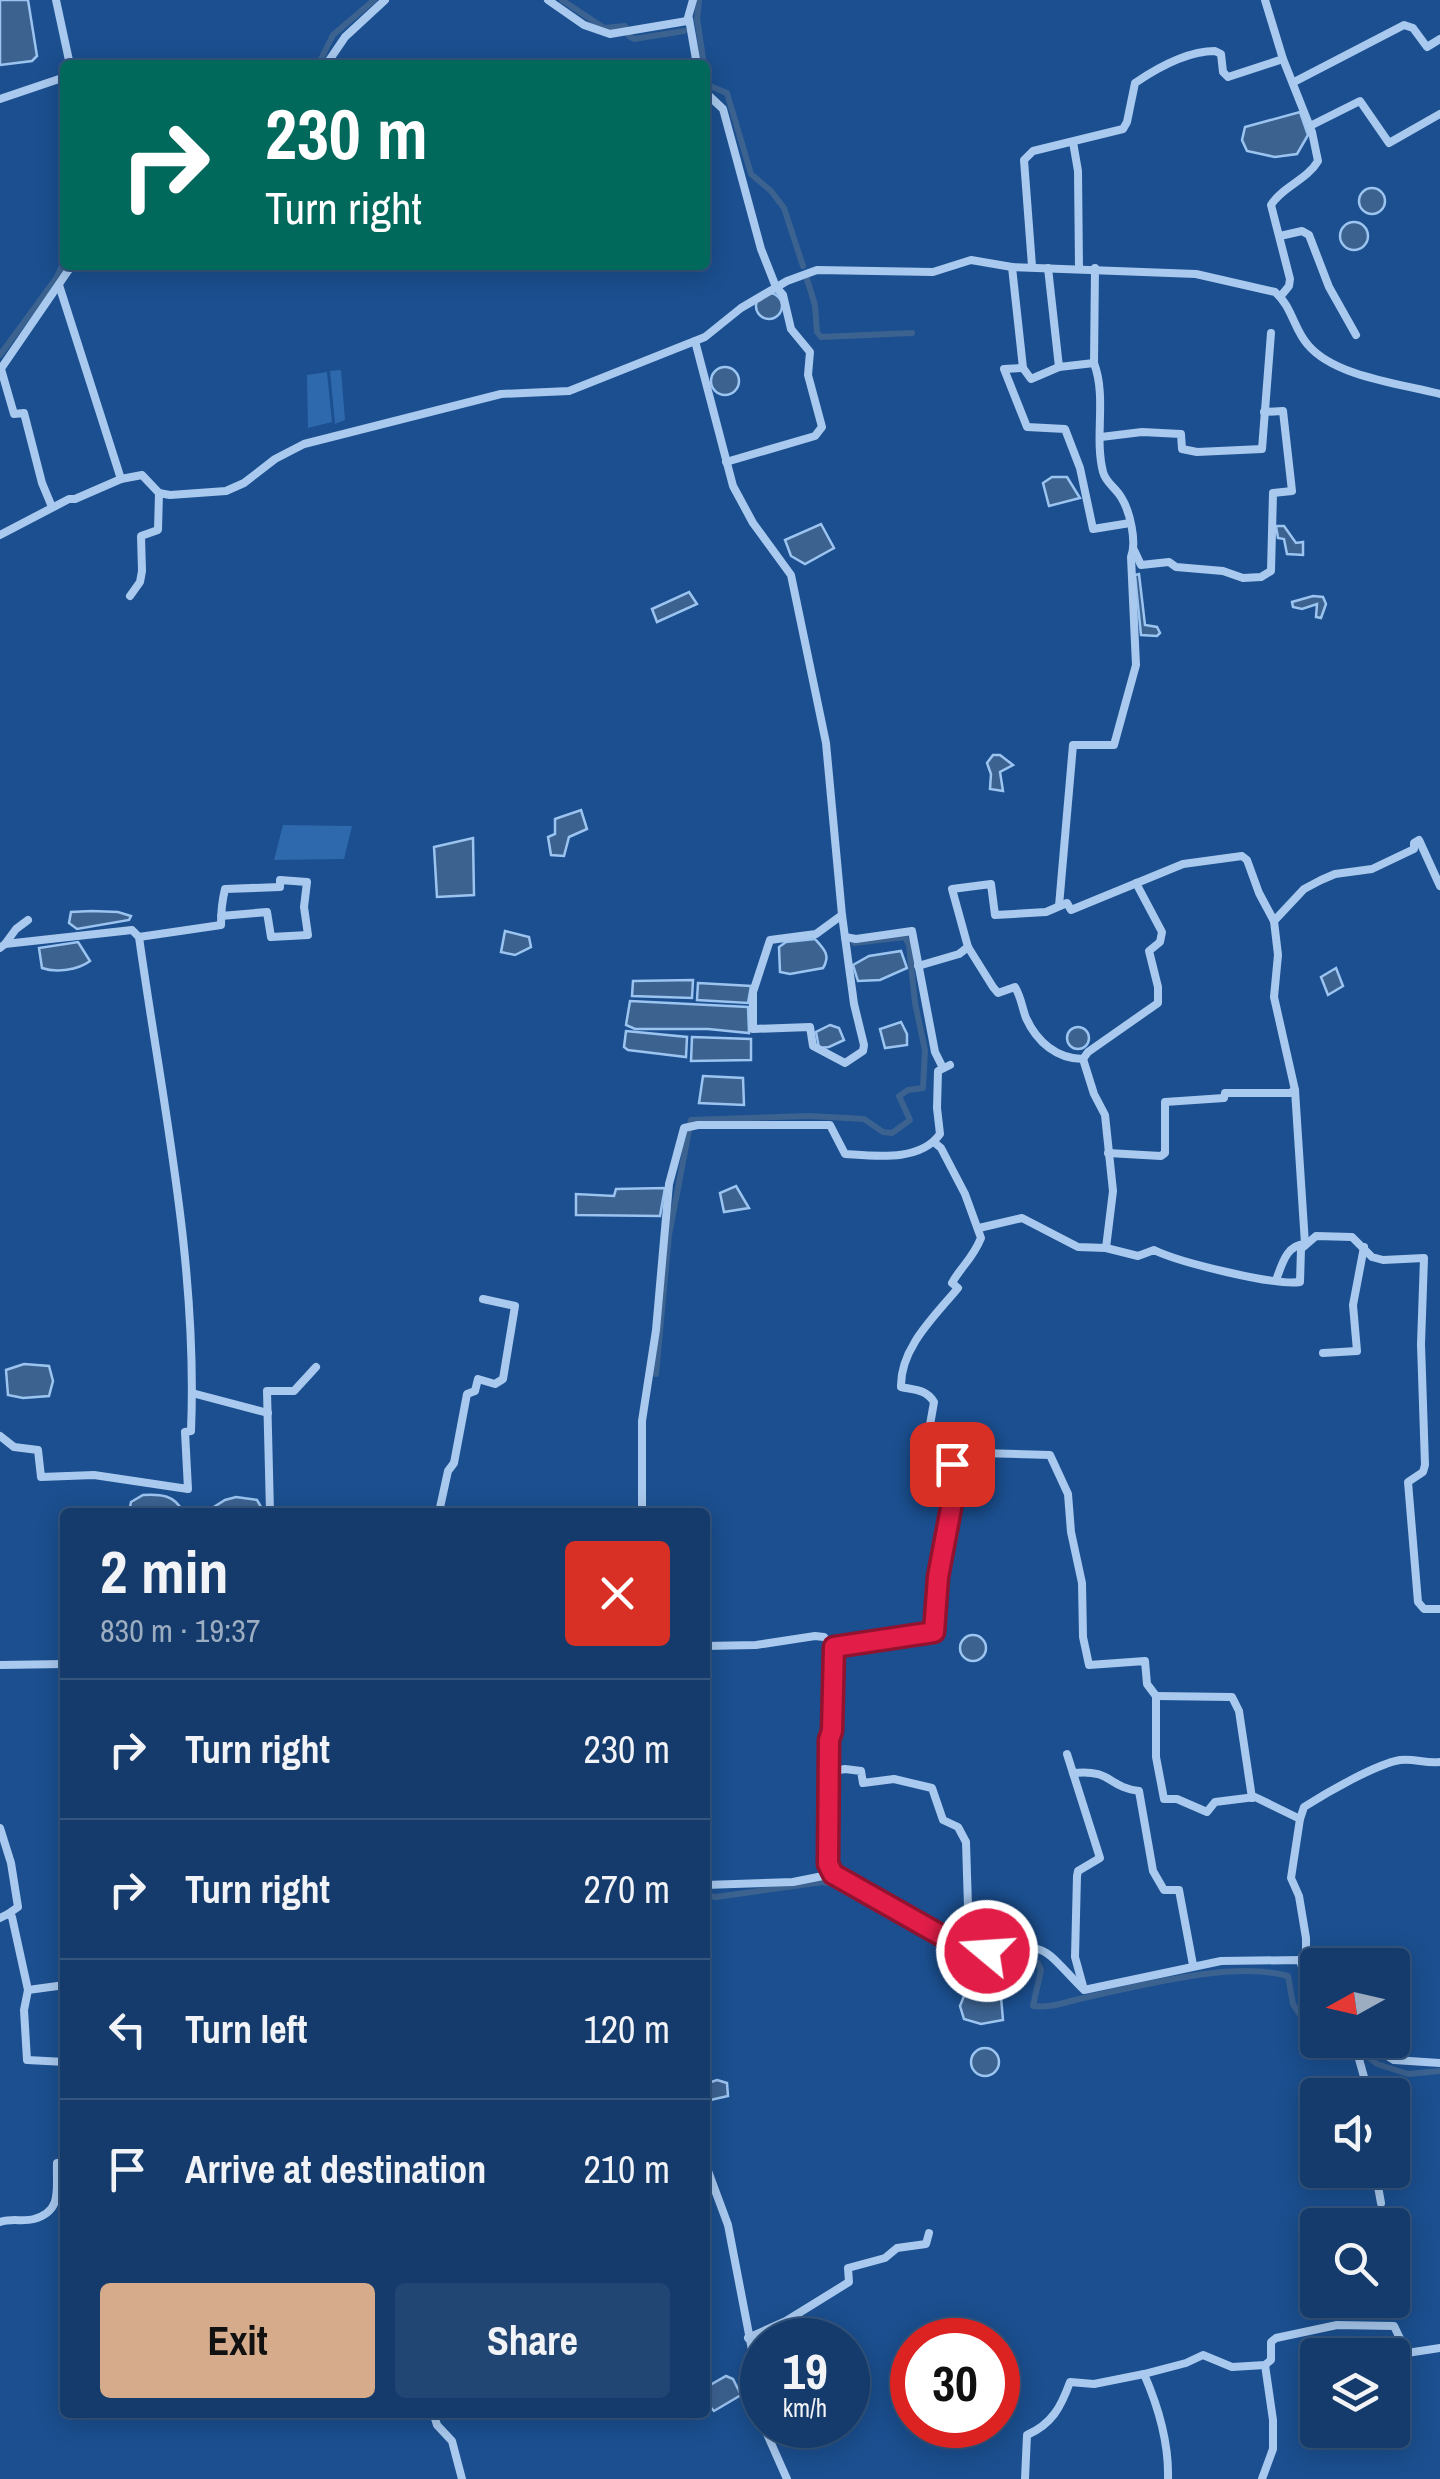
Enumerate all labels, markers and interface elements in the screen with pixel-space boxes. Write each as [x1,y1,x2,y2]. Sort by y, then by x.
text: 230 m [265,87,428,181]
icon: right [100,100,230,230]
text: Turn right [265,177,422,238]
pin [910,1422,995,1507]
icon: arrive [925,1437,980,1492]
text: 2 min [100,1531,229,1612]
button: close [565,1541,670,1646]
text: 830 m · 19:37 [100,1609,260,1652]
icon: right [100,1722,155,1777]
text: Turn right [185,1724,330,1775]
text: 230 m [583,1724,670,1775]
icon: right [100,1862,155,1917]
text: Turn right [185,1864,330,1915]
text: 270 m [583,1864,670,1915]
position arrow [935,1899,1039,2003]
north arrow [1300,1948,1410,2058]
map controls [1300,1948,1410,2448]
icon: left [100,2002,155,2057]
text: Turn left [185,2004,307,2055]
text: 120 m [583,2004,670,2055]
button: sound [1300,2078,1410,2188]
icon: arrive [100,2142,155,2197]
text: Arrive at destination [185,2144,486,2195]
text: 210 m [583,2144,670,2195]
button: search [1300,2208,1410,2318]
button: Exit [100,2283,375,2398]
button: Share [395,2283,670,2398]
speed limit sign: 30 [890,2318,1020,2448]
text: 19 [782,2337,828,2405]
button: layers [1300,2338,1410,2448]
text: km/h [783,2391,827,2425]

